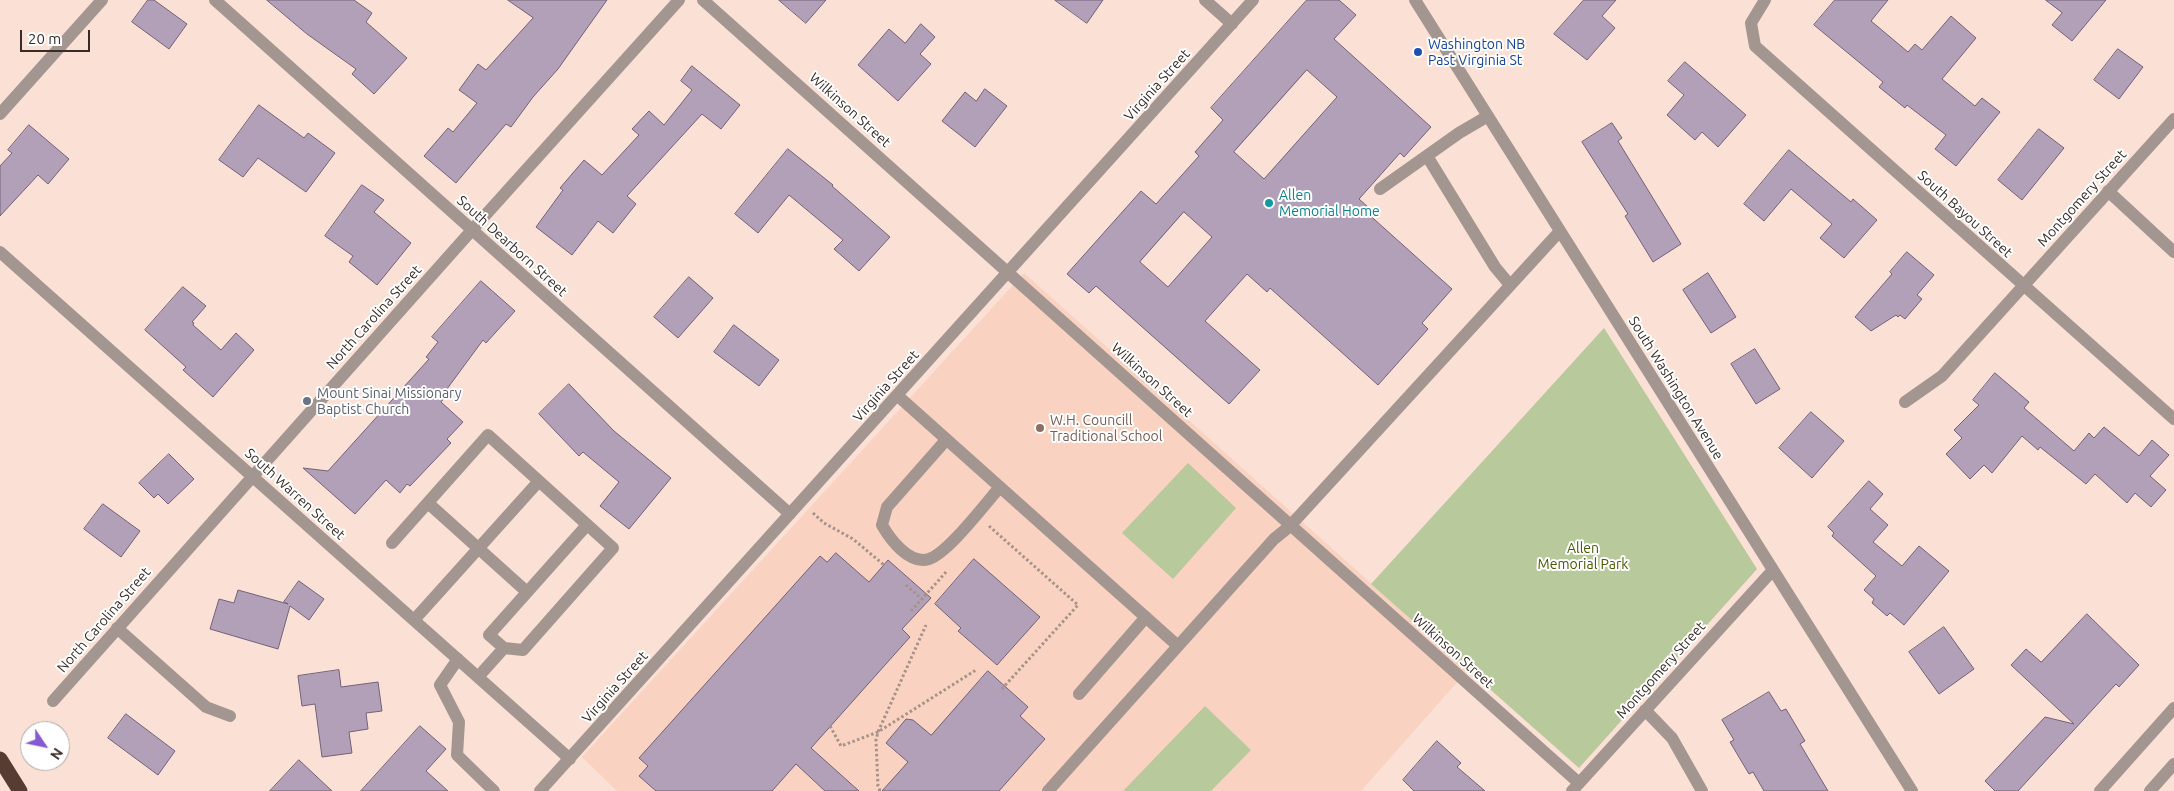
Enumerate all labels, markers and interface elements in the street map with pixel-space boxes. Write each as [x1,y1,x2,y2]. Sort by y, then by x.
scale bar [22,20,92,52]
text: 20 m [28,30,61,47]
place label: Washington NB Past Virginia St [1428,36,1525,68]
street label: Virginia Street [1121,46,1193,124]
marker: Washington NB Past Virginia St [1412,46,1424,58]
street label: Wilkinson Street [806,69,894,151]
street label: Montgomery Street [2034,146,2130,250]
street label: South Bayou Street [1914,167,2016,261]
place label: Allen Memorial Home [1279,187,1380,220]
street label: South Dearborn Street [454,192,570,300]
marker: Allen Memorial Home [1263,197,1275,209]
street label: North Carolina Street [323,262,425,372]
street label: South Washington Avenue [1625,313,1727,463]
street label: Wilkinson Street [1108,339,1196,421]
street label: Virginia Street [850,347,922,425]
place label: Mount Sinai Missionary Baptist Church [317,385,461,418]
marker: Mount Sinai Missionary Baptist Church [301,395,313,407]
place label: W.H. Councill Traditional School [1050,412,1162,444]
marker: W.H. Councill Traditional School [1034,422,1046,434]
street label: South Warren Street [242,445,348,543]
park label: Allen Memorial Park [1538,540,1628,572]
street label: North Carolina Street [54,564,154,676]
street label: Wilkinson Street [1409,610,1497,692]
street label: Montgomery Street [1613,618,1709,722]
street label: Virginia Street [579,648,651,726]
north arrow [20,721,70,771]
text: N [47,745,66,763]

